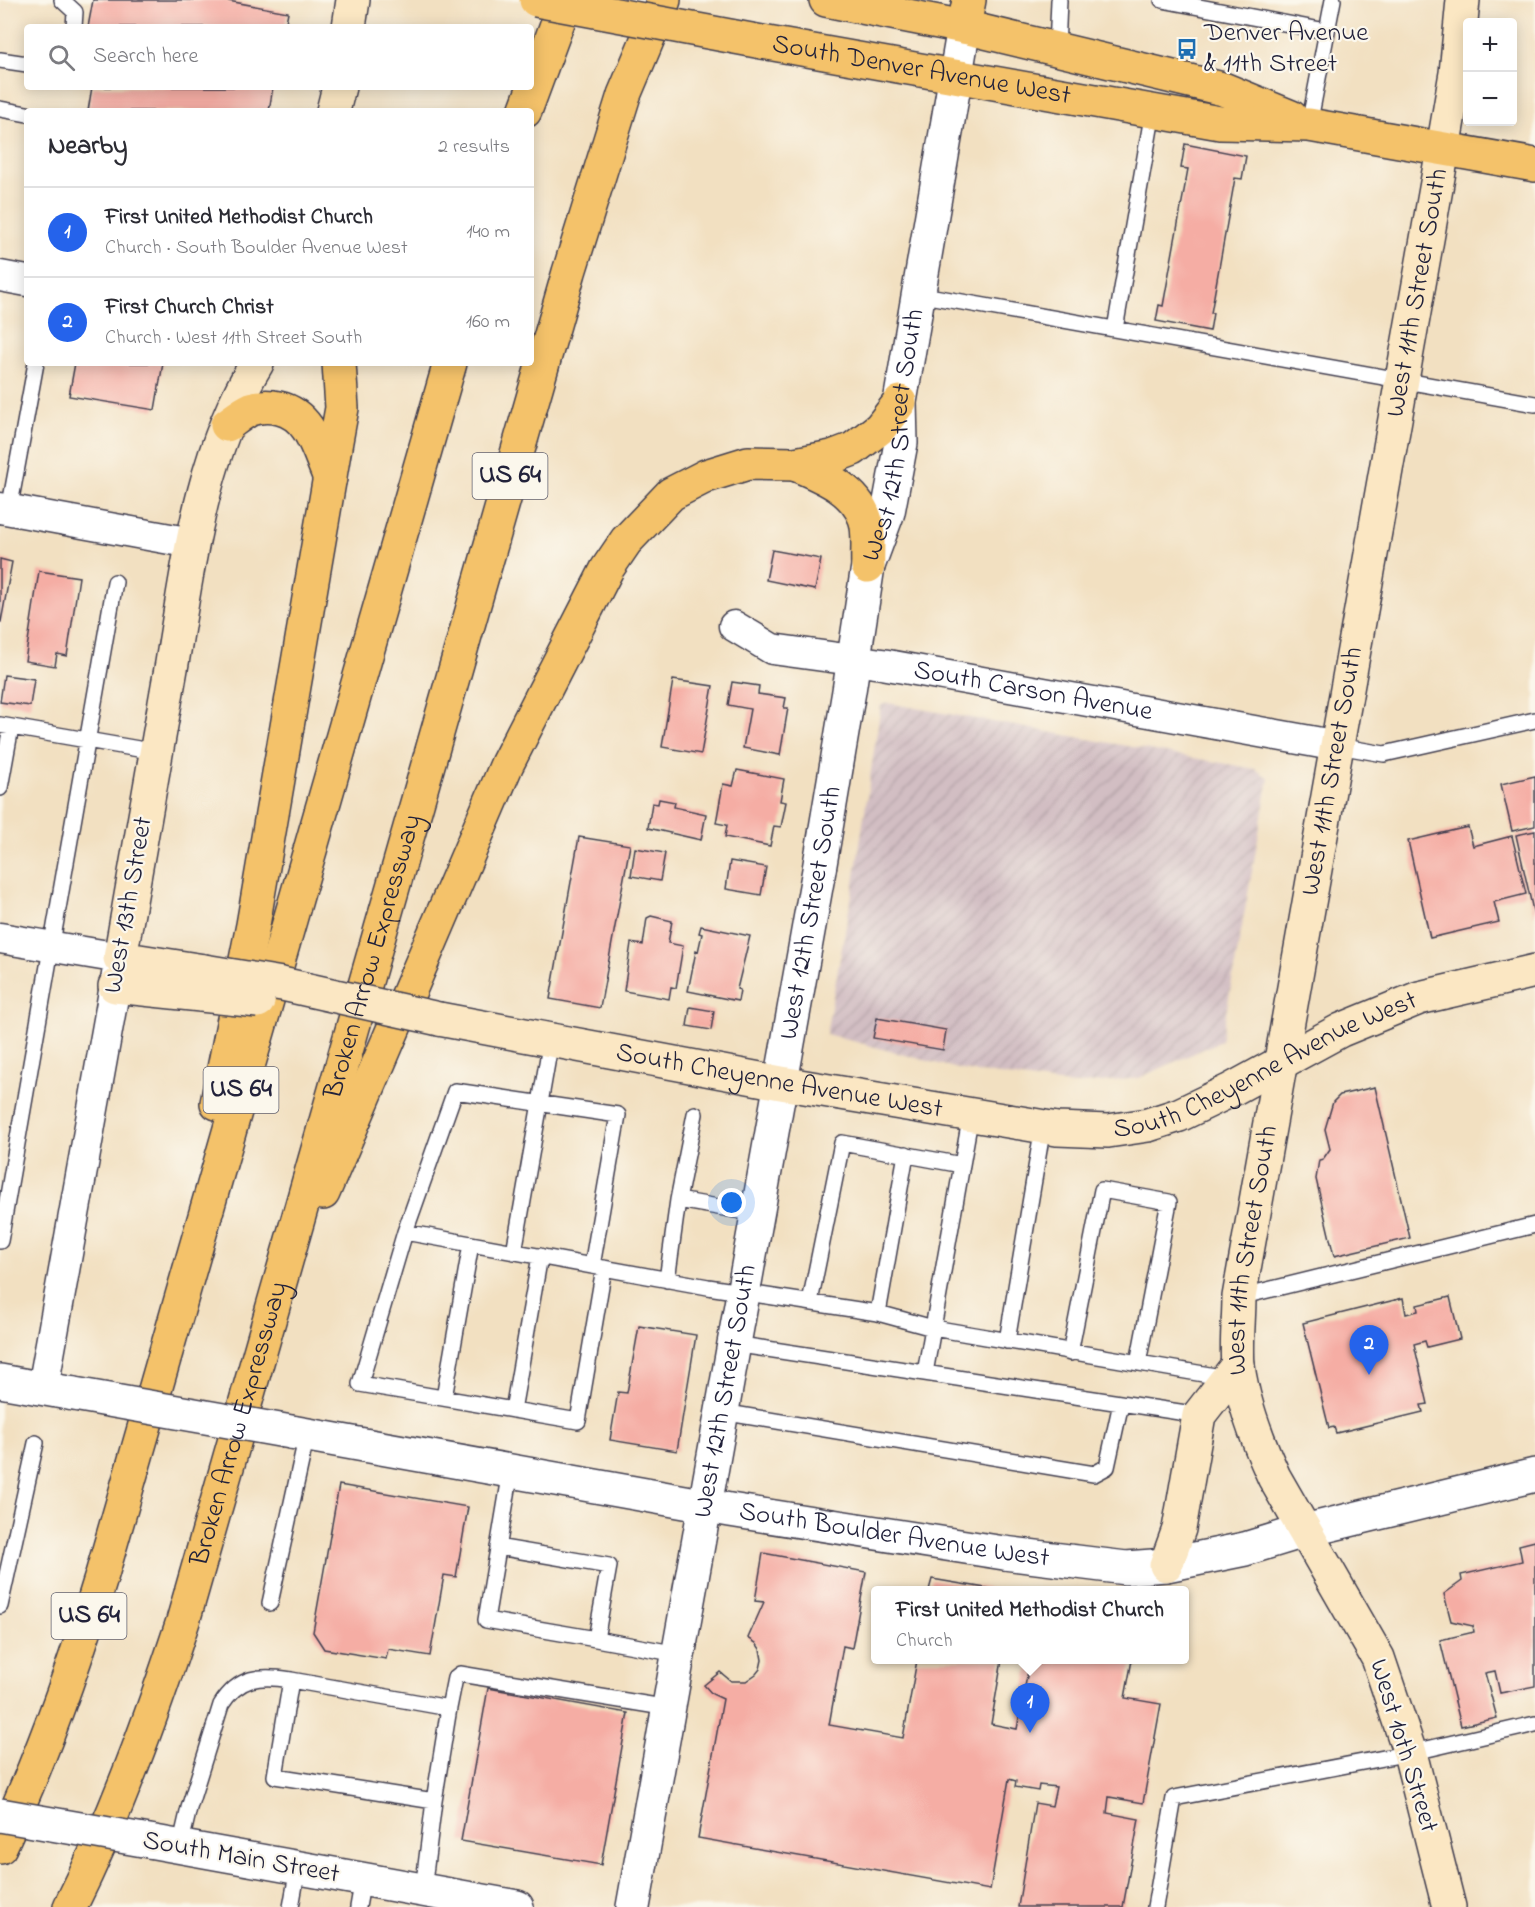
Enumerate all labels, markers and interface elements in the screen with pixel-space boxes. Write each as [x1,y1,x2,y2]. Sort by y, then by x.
place label: Denver Avenue & 11th Street [1203,14,1369,84]
map controls [1463,18,1517,126]
button: + [1463,18,1517,72]
search box [24,24,534,90]
street label: South Denver Avenue West [769,25,1074,116]
bus stop icon: Denver Avenue & 11th Street [1175,37,1199,61]
icon: search [45,41,78,74]
text: Search here [93,41,198,73]
button: − [1463,72,1517,126]
text: Nearby [48,128,127,166]
text: 2 results [438,133,510,162]
street label: West 11th Street South [1376,165,1459,420]
text: First United Methodist Church [105,202,373,234]
text: 1 [64,218,71,247]
text: 140 m [466,218,510,247]
text: Church · South Boulder Avenue West [105,234,408,263]
text: First Church Christ [105,292,274,324]
street label: West 12th Street South [852,306,935,567]
text: 2 [63,308,72,337]
text: 160 m [466,308,510,337]
text: Church · West 11th Street South [105,324,362,353]
road number: US 64 [472,453,548,499]
street label: West 11th Street South [1291,644,1374,899]
street label: South Carson Avenue [911,651,1156,732]
street label: West 12th Street South [769,783,852,1043]
street label: Broken Arrow Expressway [314,810,432,1104]
street label: West 13th Street [94,813,164,997]
street label: South Cheyenne Avenue West [1111,981,1423,1149]
street label: South Cheyenne Avenue West [613,1033,946,1129]
road number: US 64 [204,1067,278,1113]
street label: West 11th Street South [1218,1122,1289,1377]
your location [717,1188,746,1217]
street label: West 12th Street South [684,1261,767,1521]
street label: Broken Arrow Expressway [180,1277,299,1571]
pin: 2 [1350,1326,1388,1375]
street label: South Boulder Avenue West [736,1492,1052,1578]
popup [871,1586,1189,1664]
road number: US 64 [52,1593,127,1639]
text: First United Methodist Church [896,1595,1164,1627]
text: Church [896,1627,952,1656]
street label: West 10th Street [1358,1654,1448,1838]
pin: 1 [1010,1684,1050,1733]
street label: South Main Street [139,1821,343,1895]

